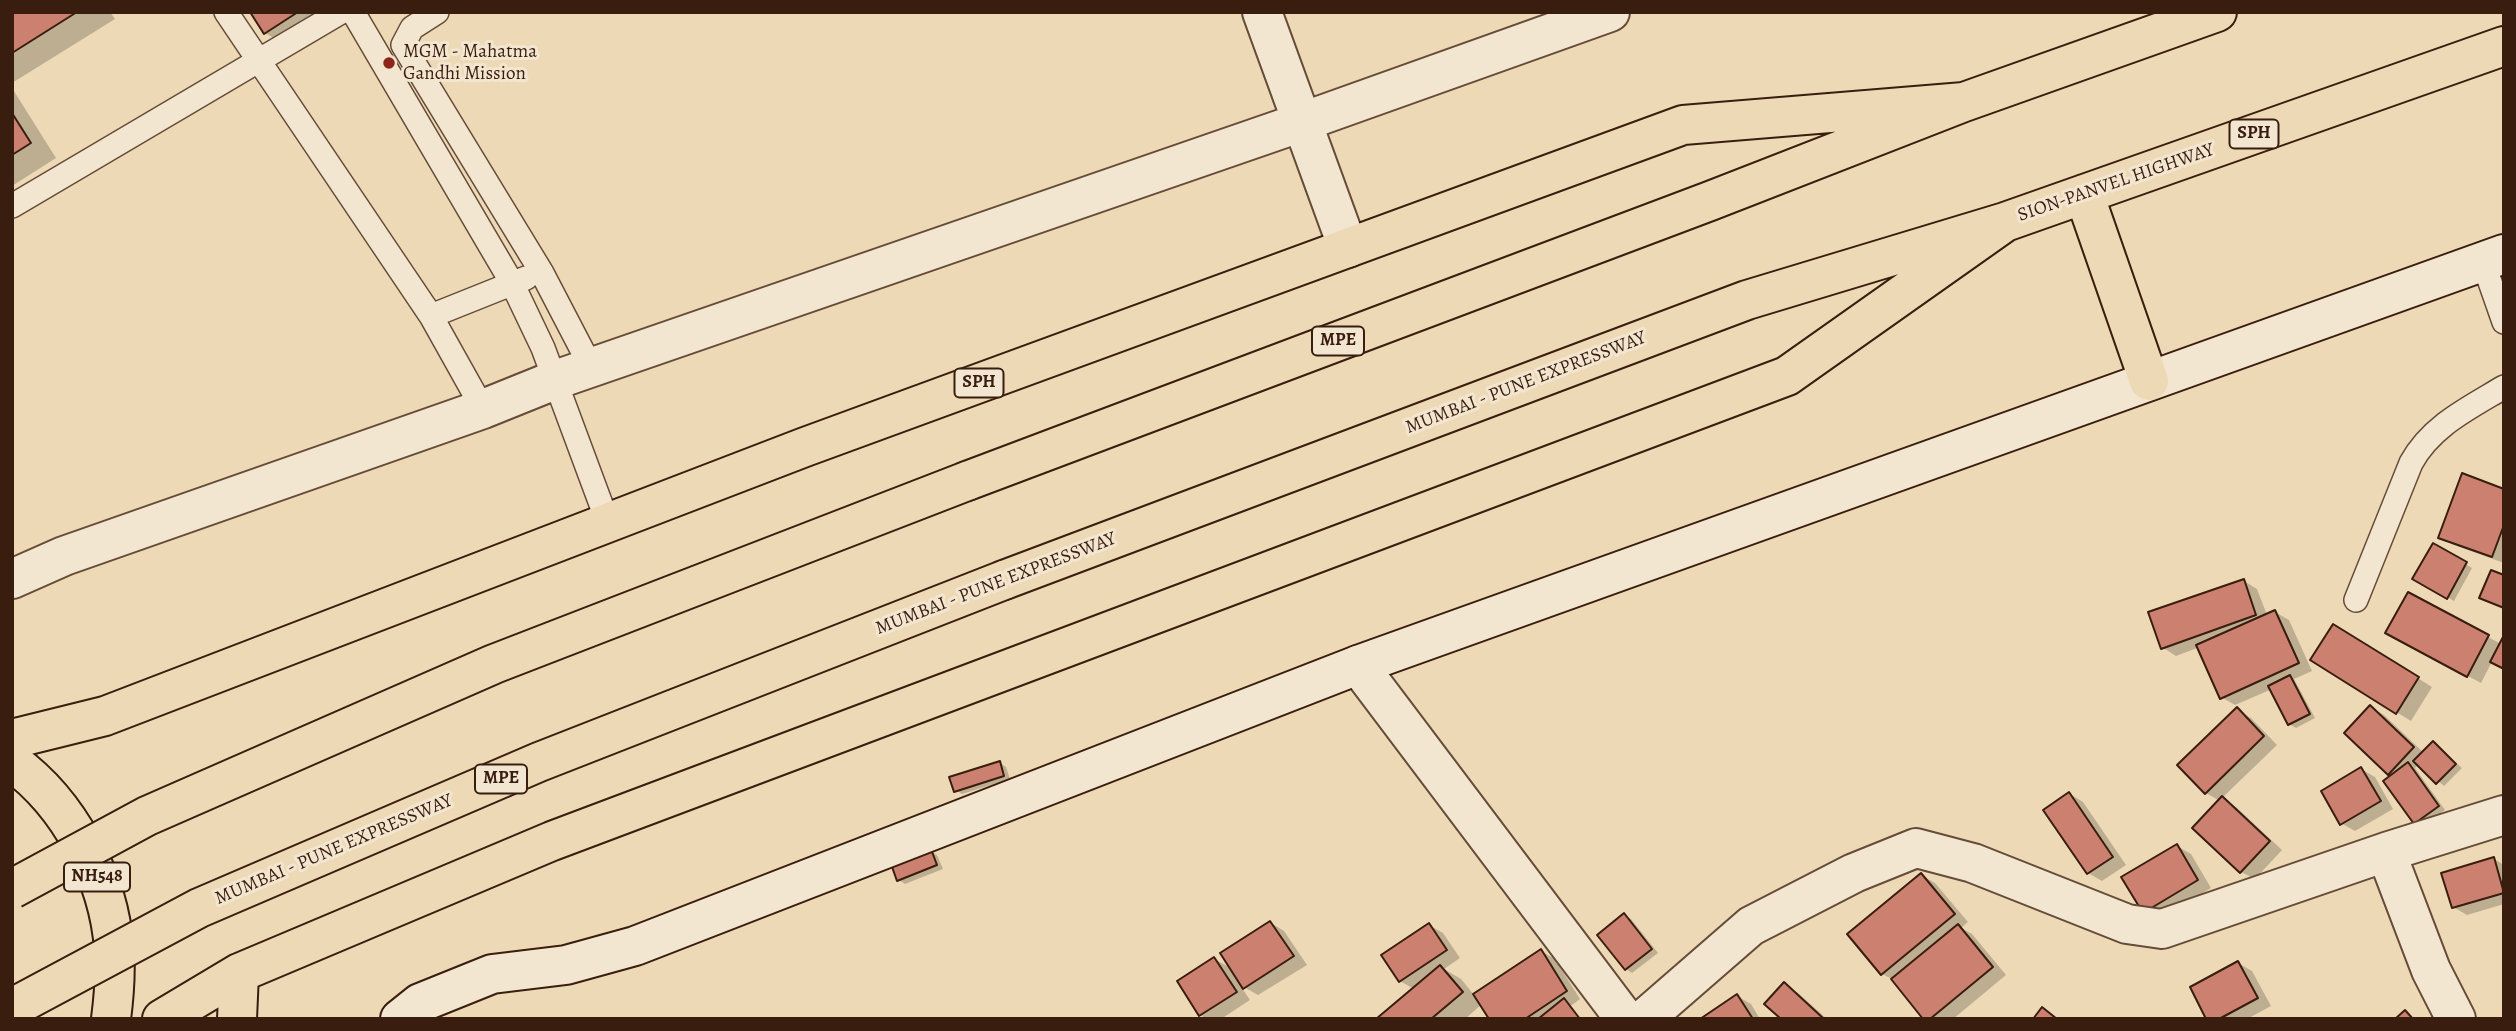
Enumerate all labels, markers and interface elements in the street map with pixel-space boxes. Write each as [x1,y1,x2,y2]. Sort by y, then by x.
place label: MGM - Mahatma Gandhi Mission [403,41,537,85]
marker: MGM - Mahatma Gandhi Mission [381,55,397,71]
road number: SPH [2230,119,2278,148]
street label: SION-PANVEL HIGHWAY [2015,139,2217,227]
road number: MPE [1312,326,1364,356]
street label: MUMBAI - PUNE EXPRESSWAY [1402,327,1650,439]
road number: SPH [954,368,1004,398]
street label: MUMBAI - PUNE EXPRESSWAY [872,528,1120,640]
road number: MPE [475,764,527,794]
street label: MUMBAI - PUNE EXPRESSWAY [212,790,456,910]
road number: NH548 [64,862,130,892]

